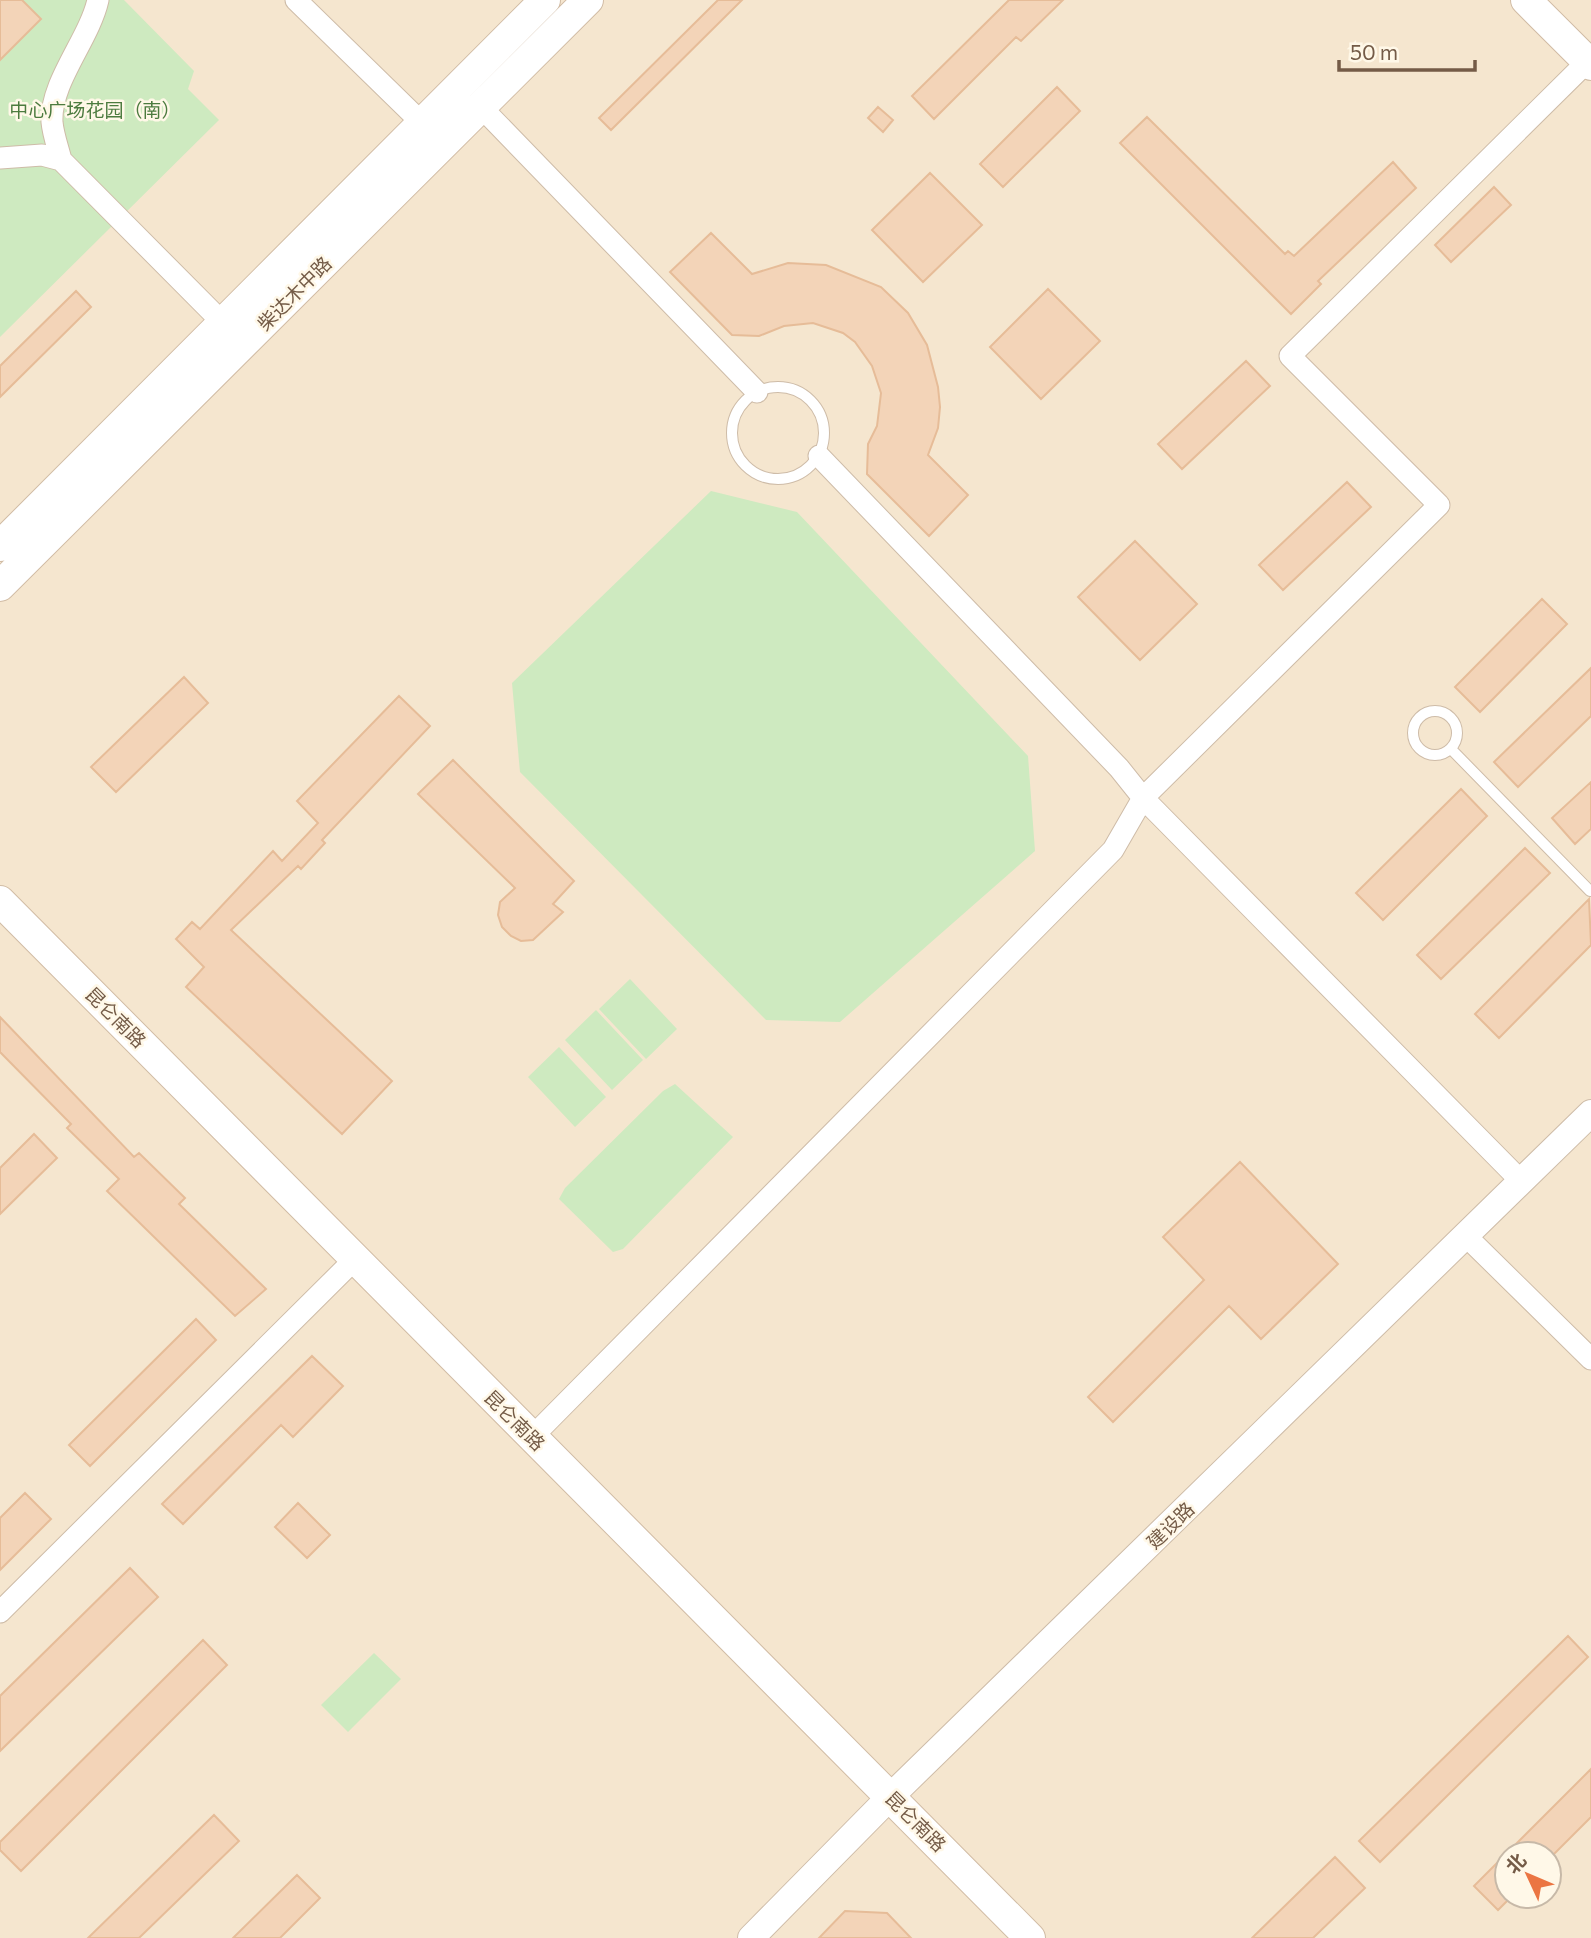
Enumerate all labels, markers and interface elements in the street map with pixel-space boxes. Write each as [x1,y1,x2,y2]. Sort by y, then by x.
scale bar [1339,28,1476,72]
text: 50 m [1350,39,1398,64]
park label: 中心广场花园（南） [9,98,181,121]
street label: 柴达木中路 [252,251,336,335]
street label: 昆仑南路 [81,982,151,1052]
street label: 昆仑南路 [480,1385,550,1455]
street label: 建设路 [1142,1497,1198,1553]
street label: 昆仑南路 [881,1786,951,1856]
north arrow [1493,1840,1563,1910]
text: 北 [1501,1848,1530,1878]

